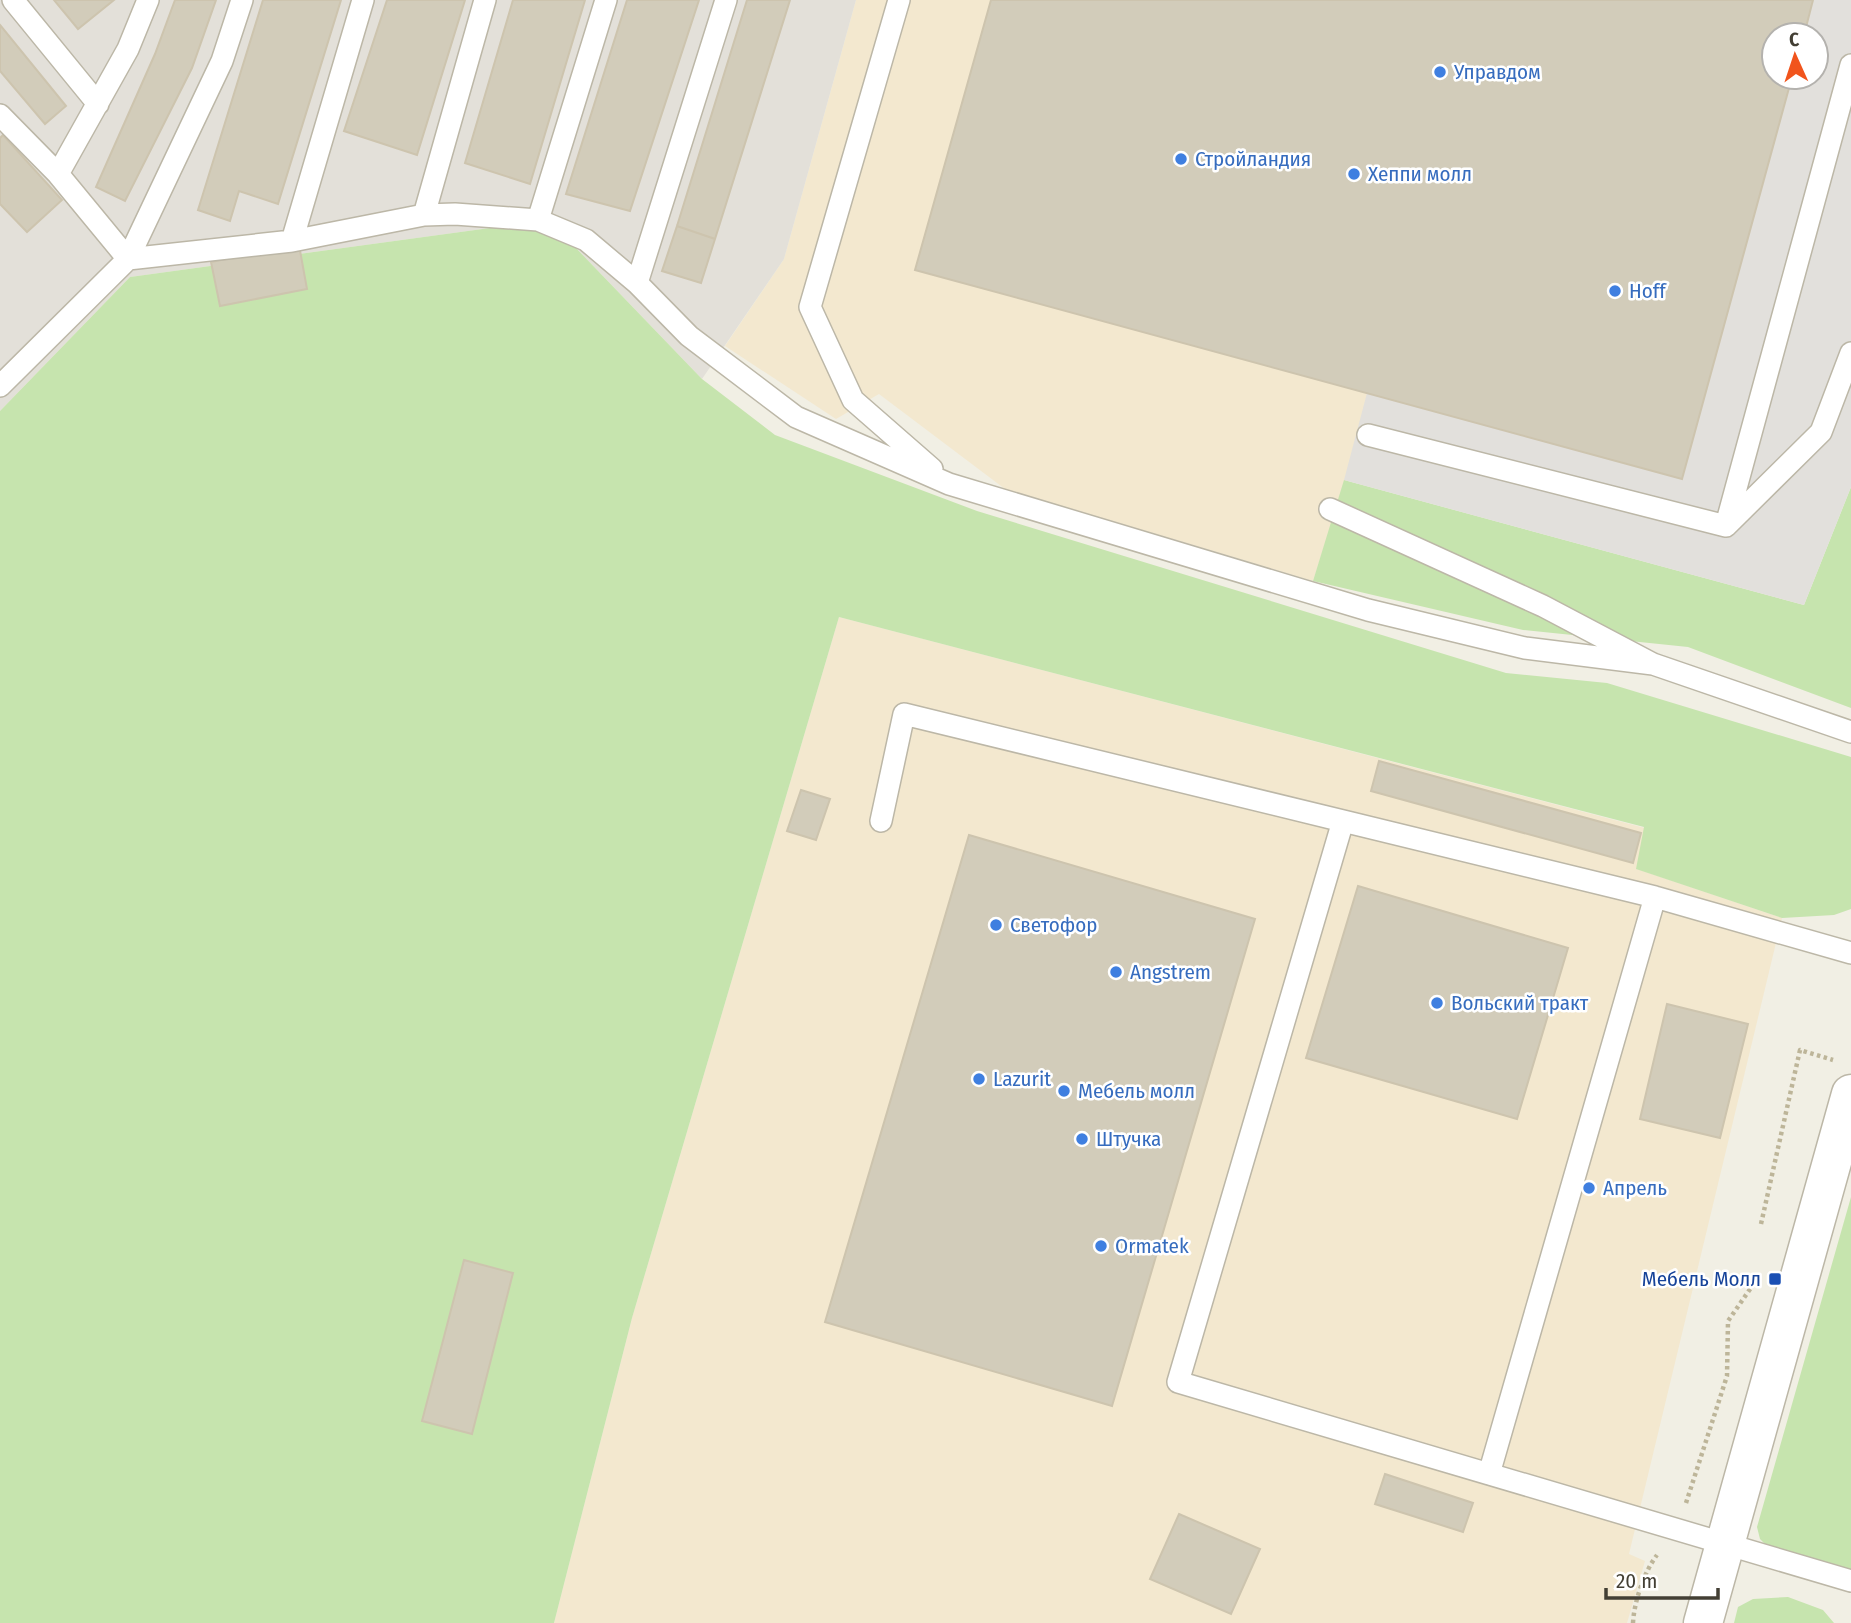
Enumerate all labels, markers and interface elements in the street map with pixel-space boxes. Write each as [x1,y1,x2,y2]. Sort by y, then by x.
north arrow [1760,21,1830,91]
text: С [1789,28,1800,51]
place label: Управдом [1453,59,1541,85]
marker: Управдом [1432,64,1448,80]
place label: Стройландия [1195,146,1311,172]
marker: Стройландия [1173,151,1189,167]
place label: Хеппи молл [1368,161,1472,187]
marker: Хеппи молл [1346,166,1362,182]
place label: Hoff [1629,278,1667,304]
marker: Hoff [1607,283,1623,299]
place label: Светофор [1010,912,1097,938]
marker: Светофор [988,917,1004,933]
place label: Angstrem [1130,959,1211,985]
marker: Angstrem [1108,964,1124,980]
place label: Вольский тракт [1451,990,1589,1016]
marker: Вольский тракт [1429,995,1445,1011]
place label: Lazurit [993,1066,1051,1092]
marker: Lazurit [971,1071,987,1087]
place label: Мебель молл [1078,1078,1195,1104]
marker: Мебель молл [1056,1083,1072,1099]
place label: Штучка [1096,1126,1161,1152]
marker: Штучка [1074,1131,1090,1147]
place label: Апрель [1603,1175,1667,1201]
marker: Апрель [1581,1180,1597,1196]
place label: Ormatek [1115,1233,1189,1259]
marker: Ormatek [1093,1238,1109,1254]
place label: Мебель Молл [1642,1266,1761,1292]
marker: Мебель Молл [1767,1271,1783,1287]
scale bar [1606,1556,1718,1600]
text: 20 m [1616,1568,1657,1594]

